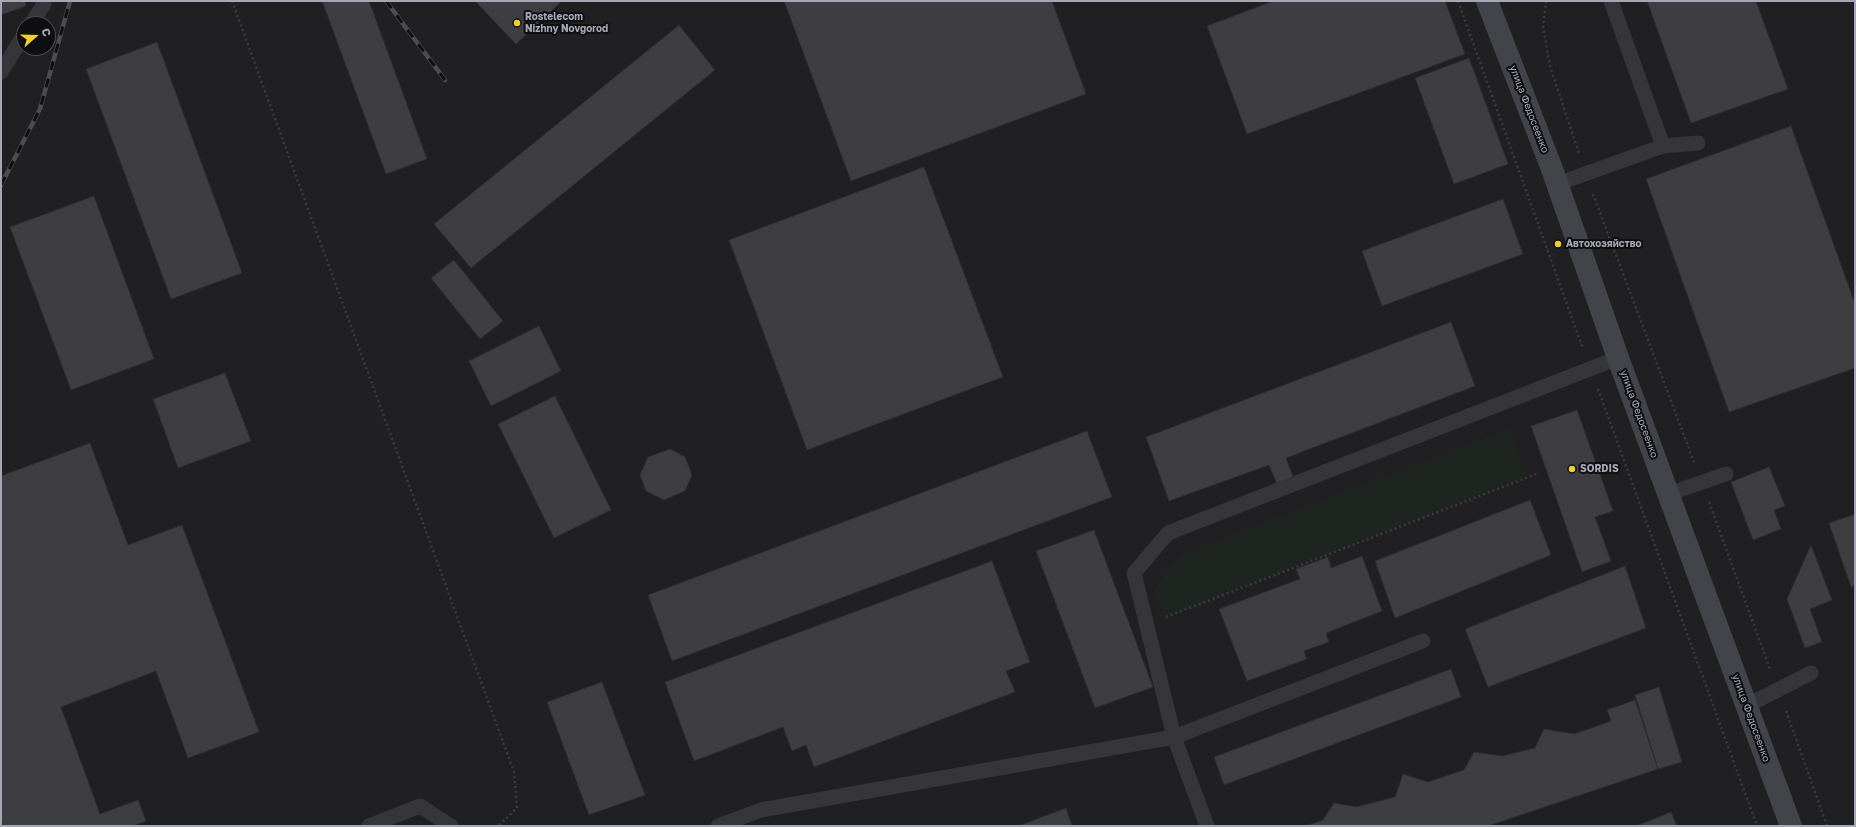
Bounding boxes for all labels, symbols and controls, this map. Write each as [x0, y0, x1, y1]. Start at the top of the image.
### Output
place label: Rostelecom Nizhny Novgorod [525, 11, 608, 34]
north arrow [16, 16, 56, 56]
marker: Rostelecom Nizhny Novgorod [512, 18, 522, 28]
text: С [39, 26, 54, 38]
street label: улица Федосеенко [1507, 64, 1551, 154]
place label: Автохозяйство [1566, 238, 1642, 250]
marker: Автохозяйство [1553, 239, 1563, 249]
street label: улица Федосеенко [1617, 368, 1661, 460]
place label: SORDIS [1580, 463, 1619, 475]
marker: SORDIS [1567, 464, 1577, 474]
street label: улица Федосеенко [1729, 672, 1773, 764]

